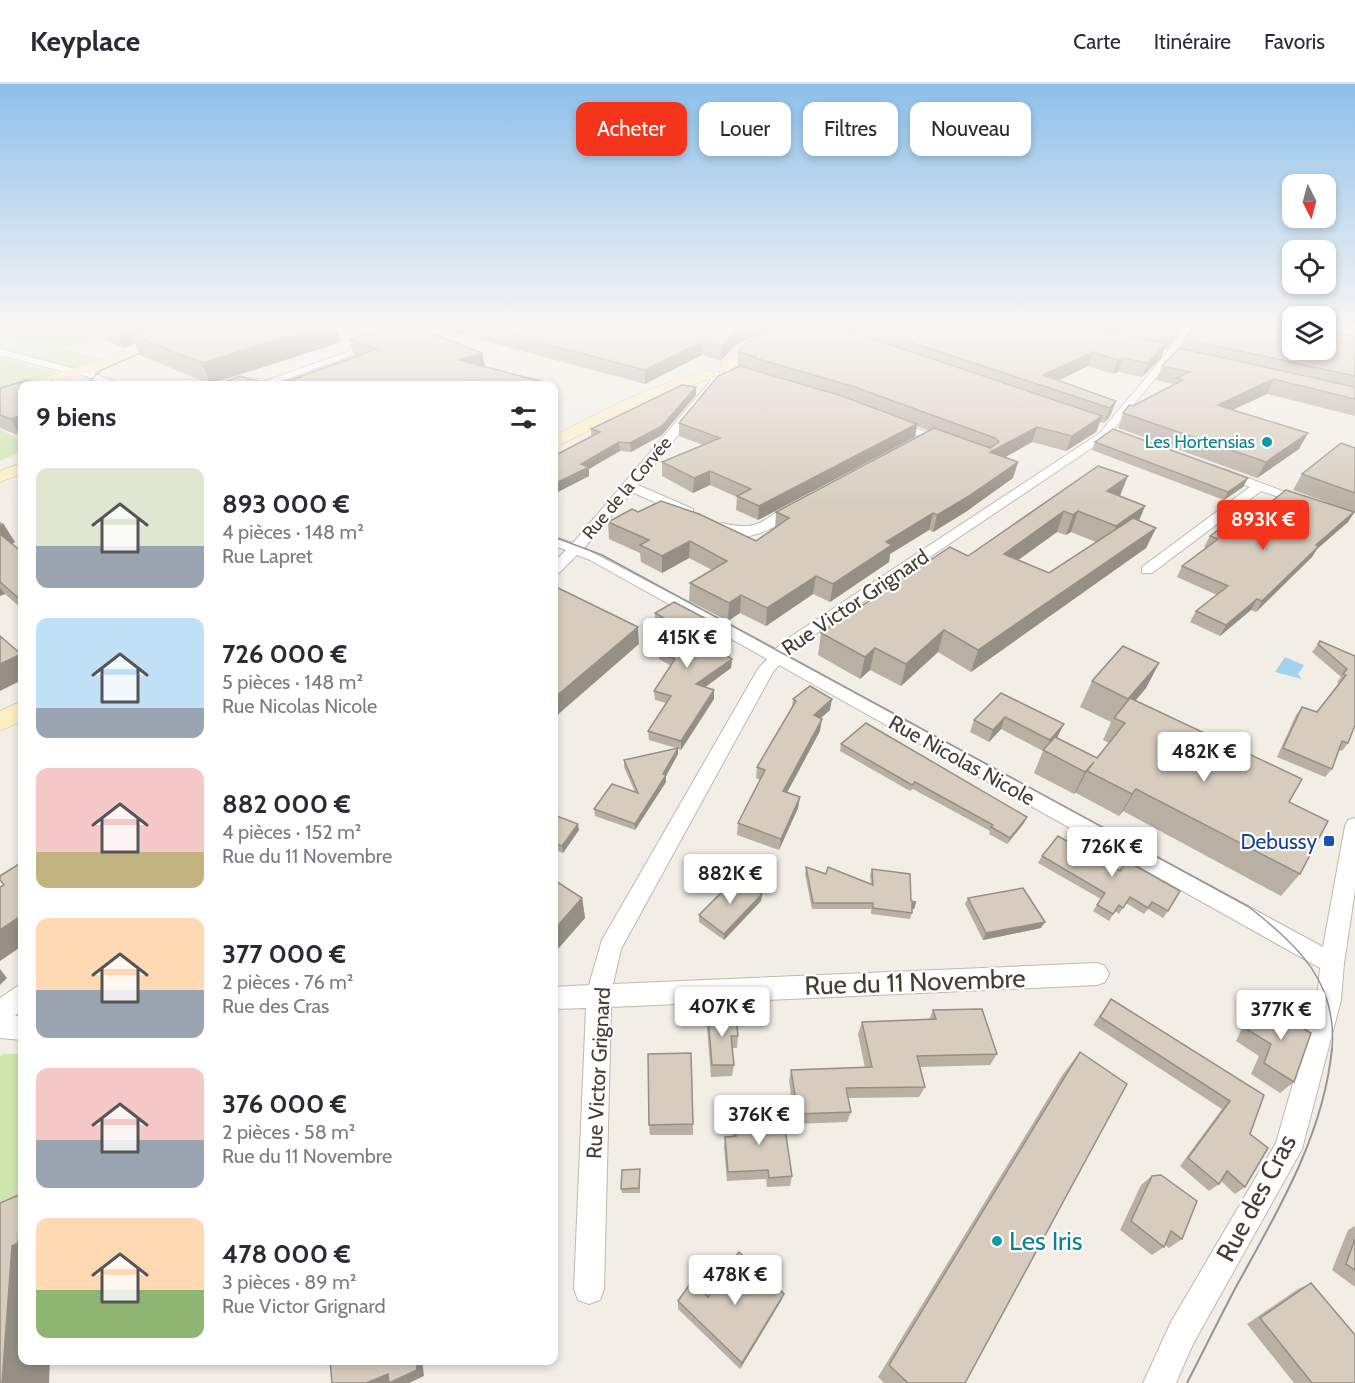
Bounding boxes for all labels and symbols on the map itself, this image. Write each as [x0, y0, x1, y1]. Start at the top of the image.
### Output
north arrow [1282, 174, 1336, 228]
place label: Les Hortensias [1145, 431, 1255, 453]
street label: Rue de la Corvée [578, 432, 676, 544]
marker: Les Hortensias [1260, 435, 1274, 449]
pin: 893K € [1214, 500, 1312, 551]
street label: Rue Victor Grignard [777, 544, 933, 660]
pin: 415K € [638, 618, 736, 669]
street label: Rue Nicolas Nicole [885, 710, 1040, 811]
pin: 482K € [1155, 732, 1253, 783]
pin: 726K € [1063, 827, 1161, 878]
place label: Debussy [1240, 829, 1317, 854]
marker: Debussy [1322, 834, 1336, 848]
pin: 882K € [681, 854, 779, 905]
street label: Rue du 11 Novembre [804, 962, 1026, 1002]
street label: Rue Victor Grignard [581, 987, 615, 1159]
pin: 407K € [673, 987, 771, 1038]
pin: 377K € [1232, 990, 1330, 1041]
pin: 376K € [710, 1095, 808, 1146]
street label: Rue des Cras [1209, 1129, 1303, 1267]
place label: Les Iris [1009, 1225, 1083, 1257]
marker: Les Iris [990, 1234, 1004, 1248]
pin: 478K € [686, 1255, 784, 1306]

